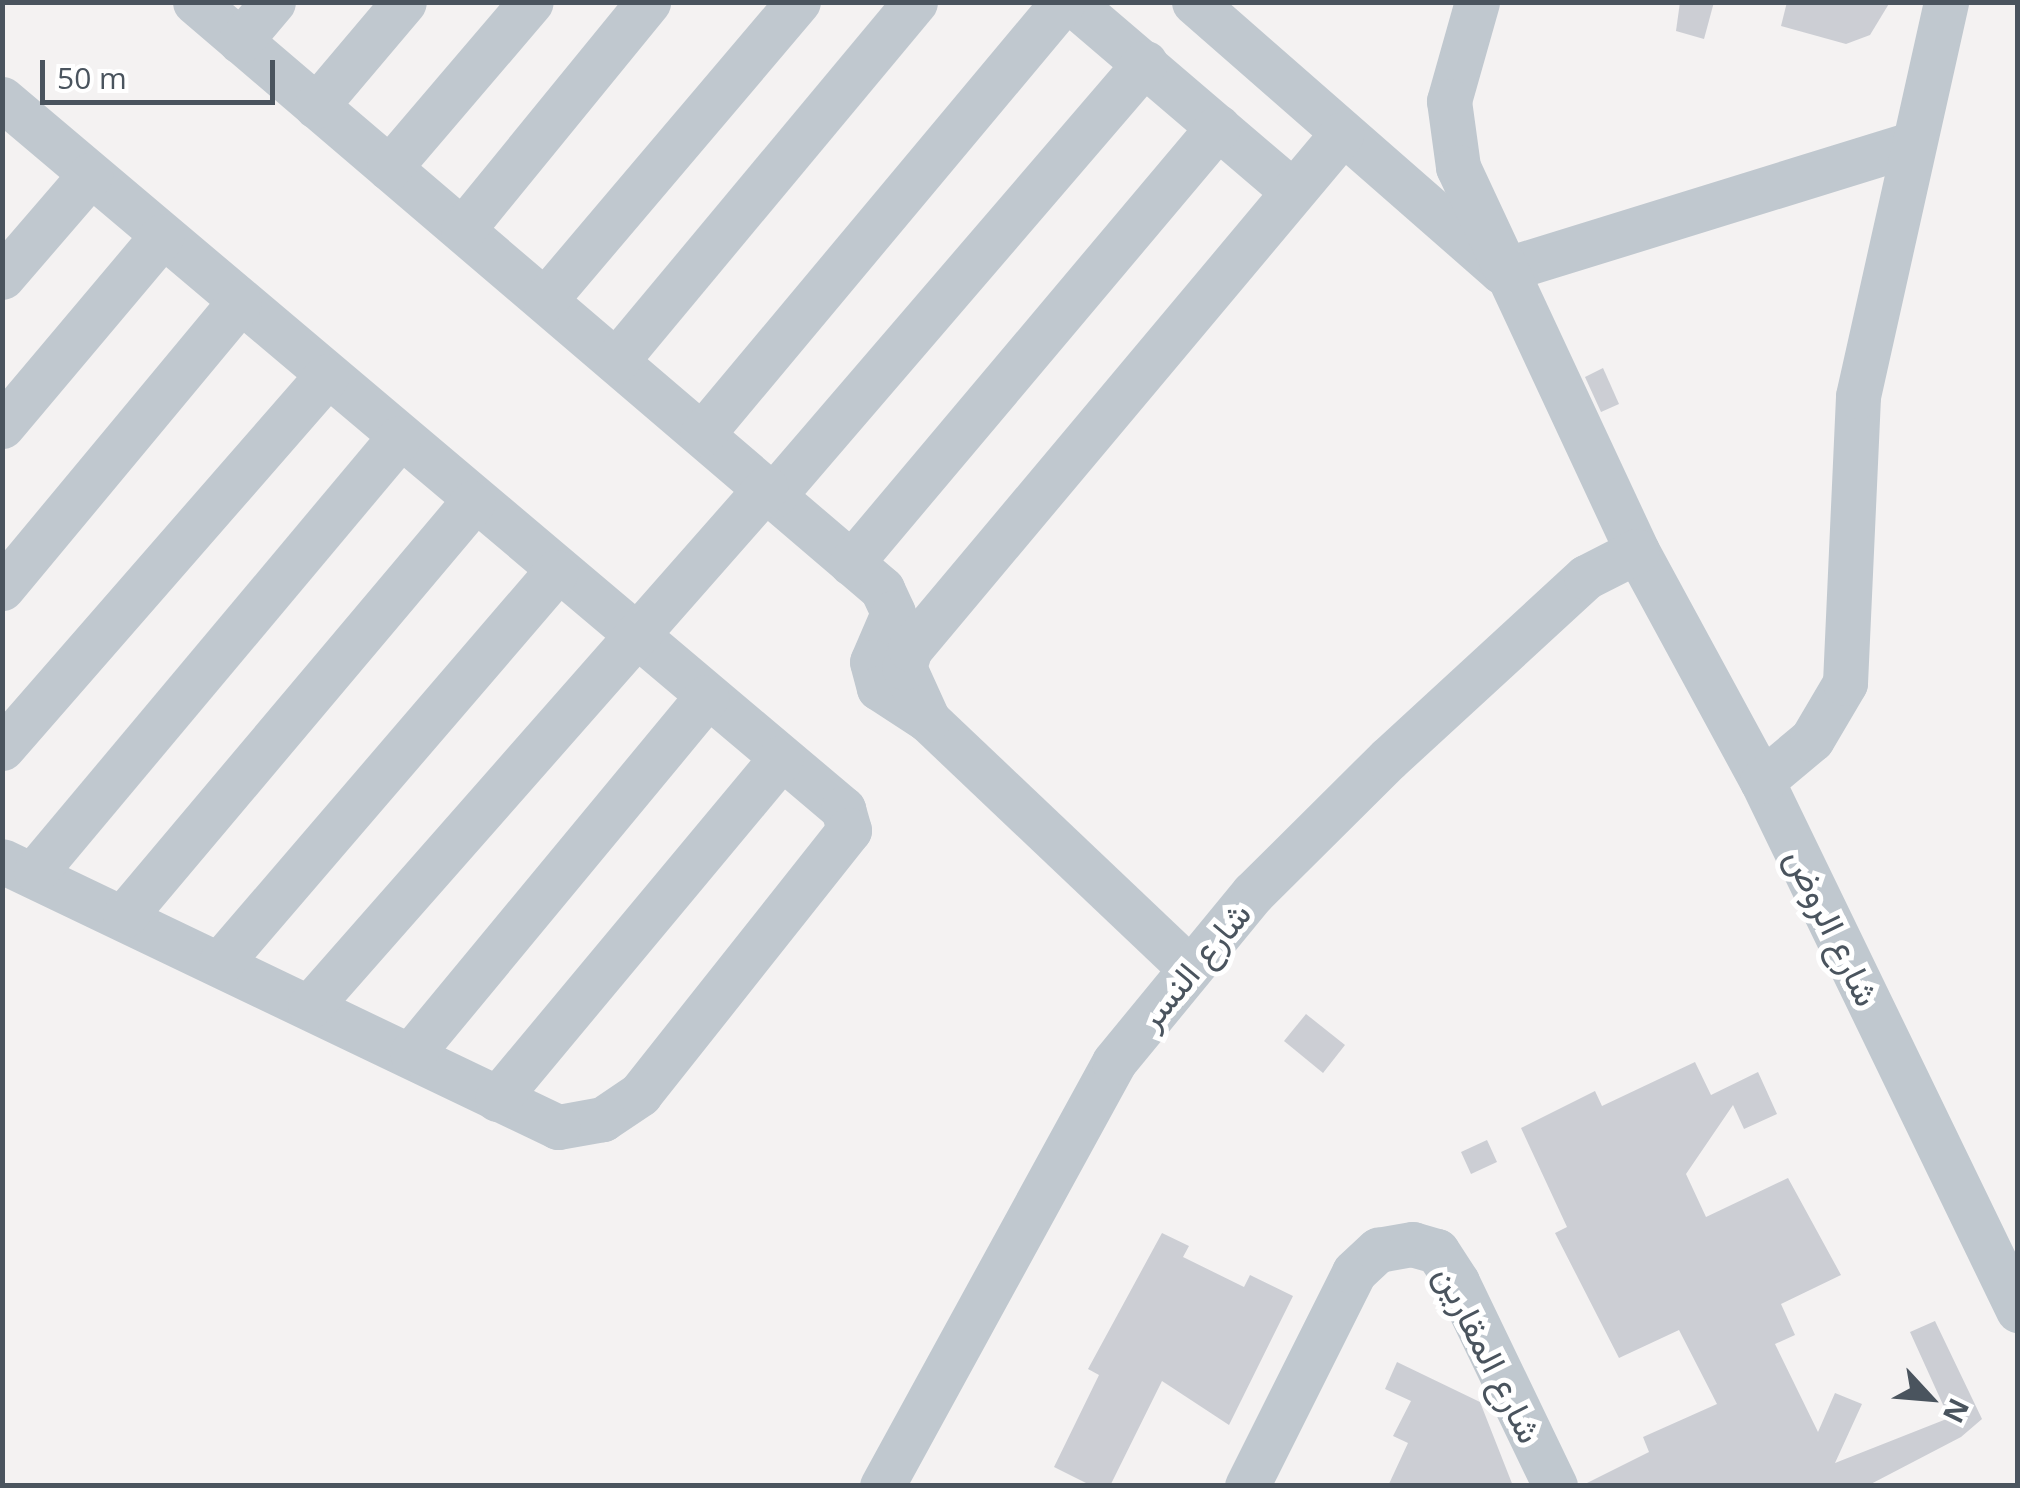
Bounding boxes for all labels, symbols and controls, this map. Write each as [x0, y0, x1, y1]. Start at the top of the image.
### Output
scale bar [45, 40, 280, 102]
text: 50 m [57, 57, 127, 98]
street label: شارع الروض [1777, 841, 1889, 1013]
street label: شارع النسر [1129, 893, 1259, 1037]
street label: شارع المقارين [1426, 1258, 1552, 1450]
north arrow [1880, 1348, 1980, 1448]
text: N [1935, 1393, 1979, 1430]

